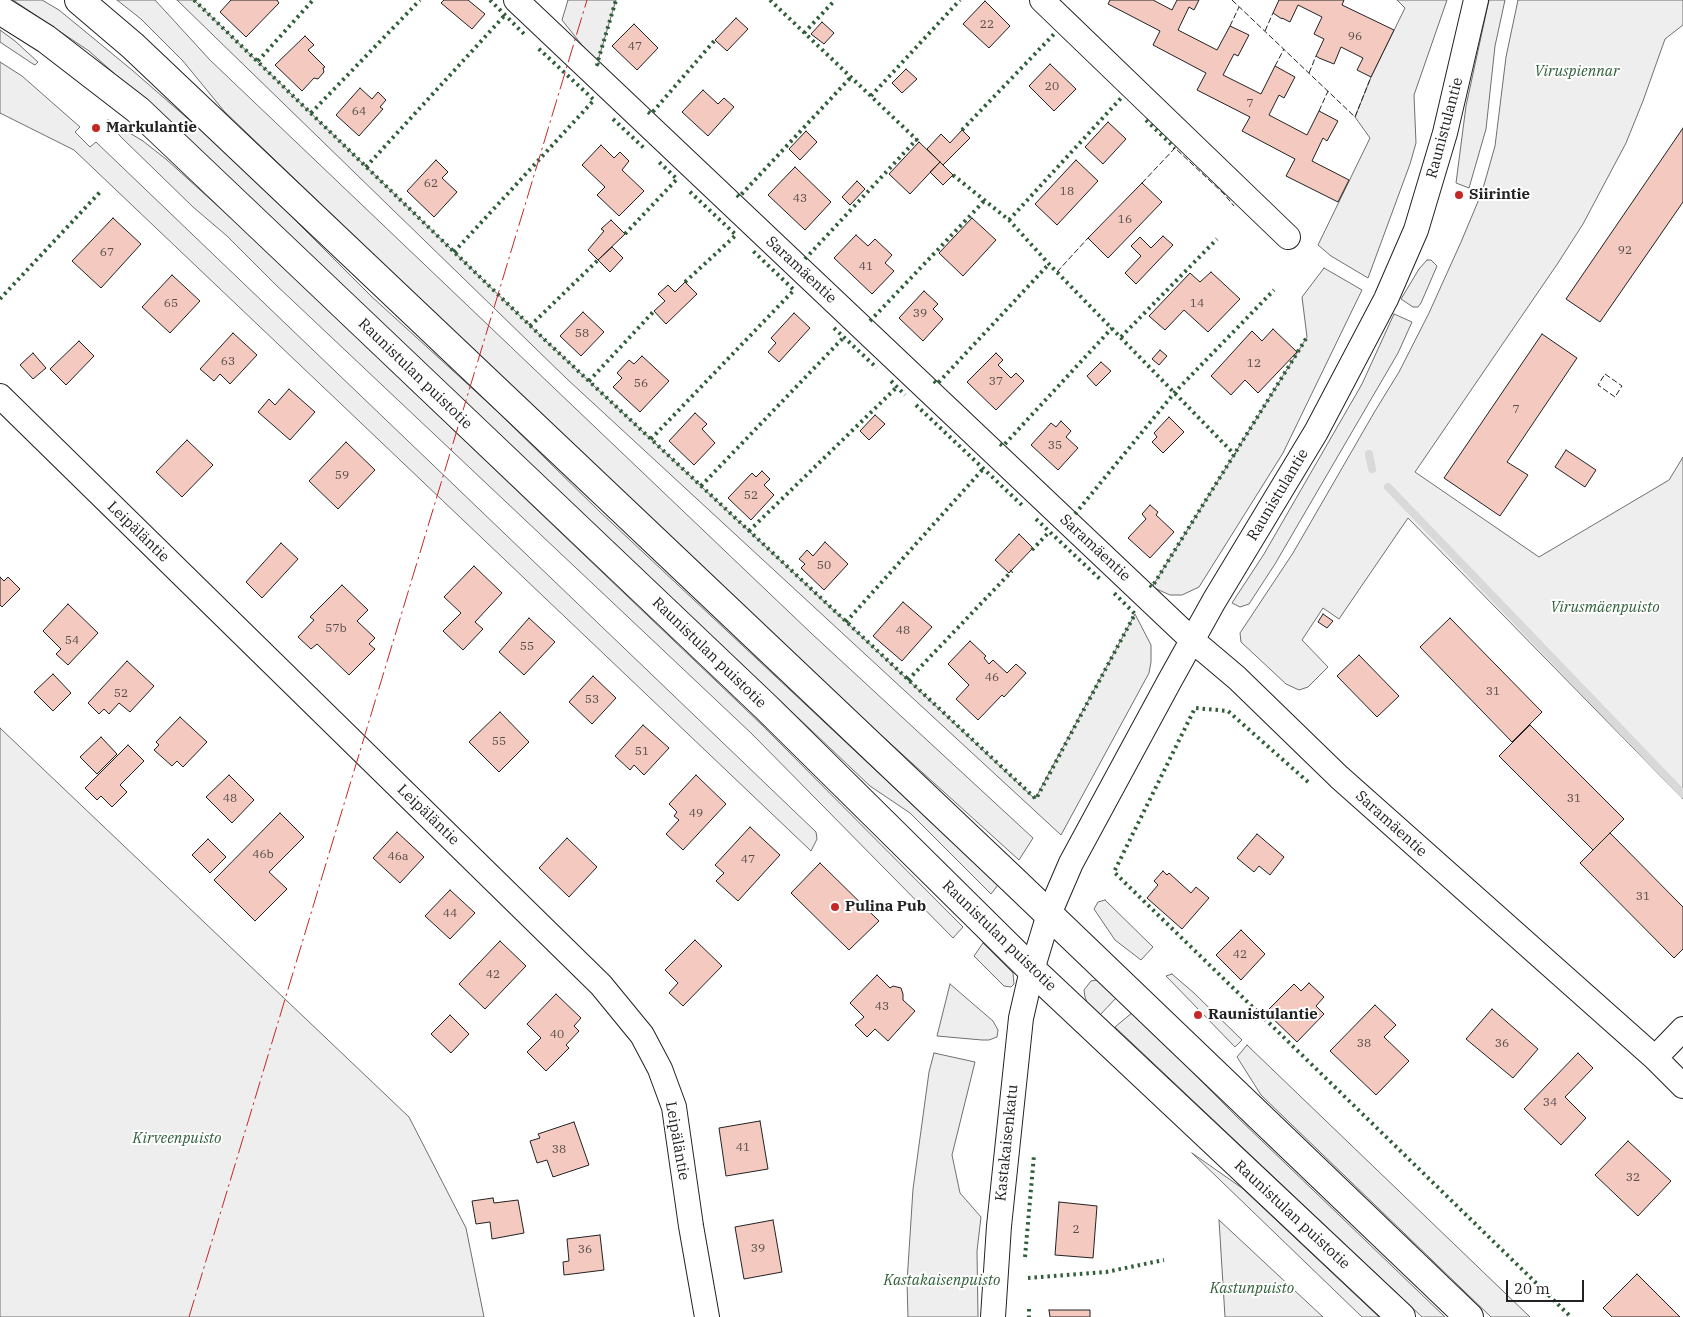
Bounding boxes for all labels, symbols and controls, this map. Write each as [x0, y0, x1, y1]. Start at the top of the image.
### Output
house number: 22 [980, 18, 994, 32]
house number: 96 [1348, 30, 1362, 44]
house number: 47 [628, 40, 642, 54]
park label: Viruspiennar [1535, 63, 1619, 81]
street label: Raunistulantie [1423, 75, 1467, 181]
house number: 20 [1045, 80, 1059, 94]
house number: 7 [1246, 97, 1254, 111]
house number: 64 [352, 105, 366, 119]
place label: Markulantie [106, 119, 197, 137]
marker: Markulantie [90, 122, 102, 134]
house number: 62 [424, 177, 438, 191]
house number: 18 [1060, 185, 1074, 199]
place label: Siirintie [1469, 186, 1530, 204]
marker: Siirintie [1453, 189, 1465, 201]
house number: 43 [793, 192, 807, 206]
house number: 16 [1118, 213, 1132, 227]
street label: Saramäentie [762, 233, 840, 307]
house number: 92 [1618, 244, 1632, 258]
house number: 67 [100, 246, 114, 260]
house number: 41 [859, 260, 873, 274]
house number: 65 [164, 297, 178, 311]
house number: 14 [1190, 297, 1204, 311]
house number: 39 [913, 307, 927, 321]
street label: Raunistulan puistotie [354, 315, 476, 433]
house number: 58 [575, 327, 589, 341]
house number: 63 [221, 355, 235, 369]
house number: 12 [1247, 357, 1261, 371]
house number: 37 [989, 375, 1003, 389]
house number: 56 [634, 377, 648, 391]
house number: 7 [1512, 403, 1520, 417]
house number: 35 [1048, 439, 1062, 453]
street label: Raunistulantie [1244, 446, 1312, 544]
house number: 59 [335, 469, 349, 483]
house number: 52 [744, 489, 758, 503]
street label: Leipäläntie [103, 498, 173, 566]
street label: Saramäentie [1056, 511, 1134, 585]
house number: 50 [817, 559, 831, 573]
street label: Raunistulan puistotie [648, 594, 770, 712]
park label: Virusmäenpuisto [1550, 599, 1660, 617]
house number: 57b [325, 622, 347, 636]
house number: 48 [896, 624, 910, 638]
house number: 54 [65, 634, 79, 648]
house number: 55 [520, 640, 534, 654]
house number: 46 [985, 671, 999, 685]
house number: 31 [1486, 685, 1500, 699]
house number: 52 [114, 687, 128, 701]
house number: 53 [585, 693, 599, 707]
house number: 55 [492, 735, 506, 749]
house number: 51 [635, 745, 649, 759]
street label: Leipäläntie [393, 781, 463, 849]
street label: Saramäentie [1352, 787, 1430, 861]
house number: 48 [223, 792, 237, 806]
house number: 31 [1567, 792, 1581, 806]
house number: 49 [689, 807, 703, 821]
house number: 46b [252, 848, 274, 862]
house number: 46a [388, 850, 408, 864]
house number: 47 [741, 853, 755, 867]
street label: Raunistulan puistotie [938, 877, 1060, 995]
house number: 31 [1636, 890, 1650, 904]
place label: Pulina Pub [845, 898, 926, 916]
marker: Pulina Pub [829, 901, 841, 913]
house number: 44 [443, 907, 457, 921]
house number: 42 [1233, 948, 1247, 962]
house number: 42 [486, 968, 500, 982]
house number: 43 [875, 1000, 889, 1014]
place label: Raunistulantie [1208, 1006, 1318, 1024]
marker: Raunistulantie [1192, 1009, 1204, 1021]
house number: 40 [550, 1028, 564, 1042]
house number: 38 [1357, 1037, 1371, 1051]
house number: 36 [1495, 1037, 1509, 1051]
street label: Kastakaisenkatu [992, 1084, 1022, 1202]
house number: 34 [1543, 1096, 1557, 1110]
street label: Leipäläntie [661, 1100, 693, 1182]
park label: Kirveenpuisto [132, 1130, 222, 1148]
house number: 41 [736, 1141, 750, 1155]
house number: 38 [552, 1143, 566, 1157]
street label: Raunistulan puistotie [1230, 1157, 1354, 1273]
house number: 32 [1626, 1171, 1640, 1185]
house number: 2 [1072, 1223, 1080, 1237]
house number: 39 [751, 1242, 765, 1256]
house number: 36 [578, 1243, 592, 1257]
scale bar [1508, 1270, 1586, 1302]
park label: Kastakaisenpuisto [884, 1272, 1000, 1290]
text: 20 m [1514, 1279, 1550, 1298]
park label: Kastunpuisto [1210, 1280, 1294, 1298]

